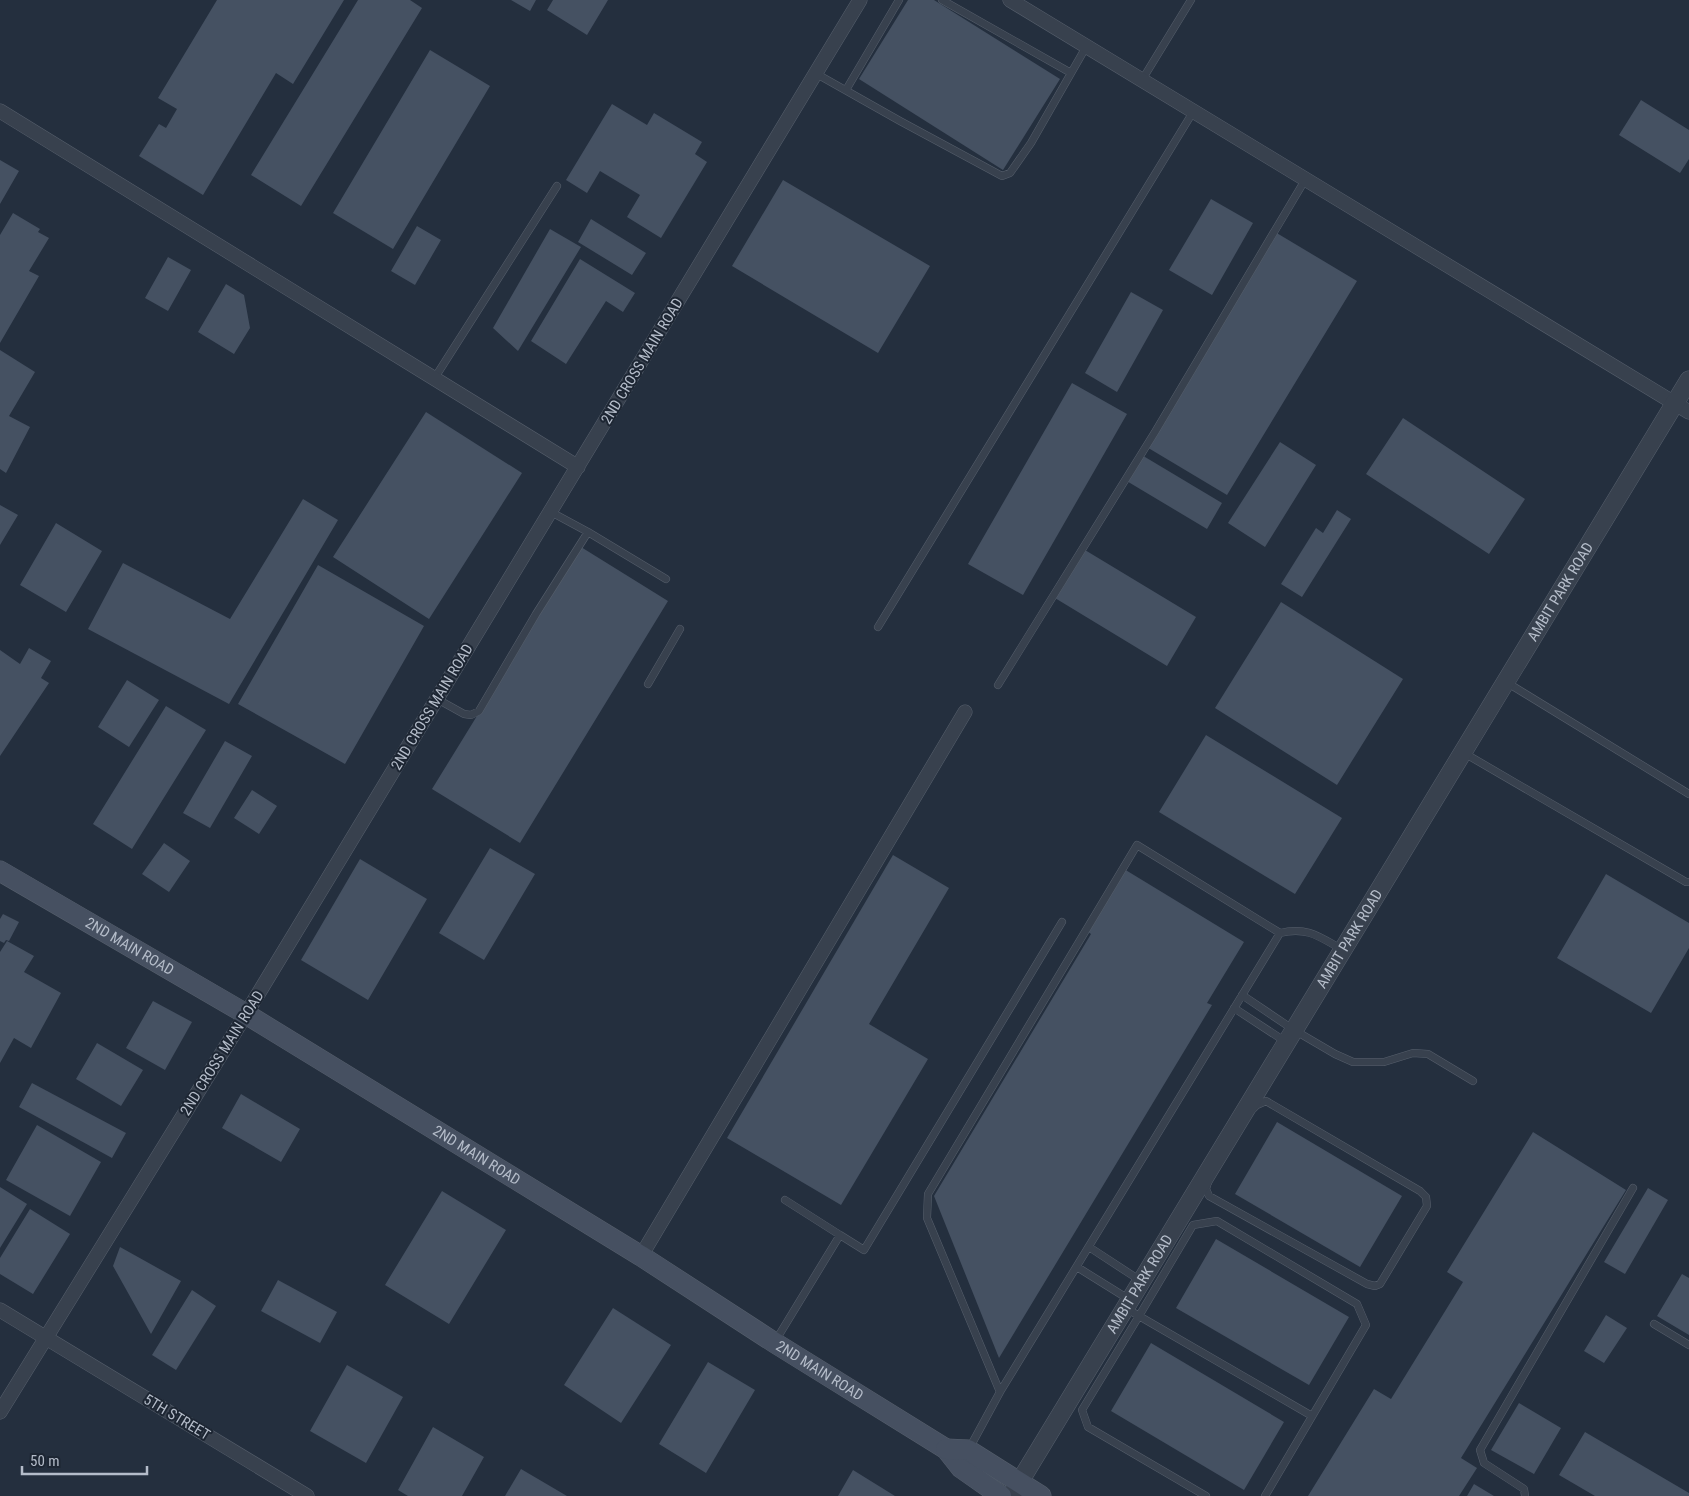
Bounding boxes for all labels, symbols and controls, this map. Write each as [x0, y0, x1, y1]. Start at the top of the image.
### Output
street label: 2ND CROSS MAIN ROAD [597, 295, 687, 427]
street label: AMBIT PARK ROAD [1523, 539, 1597, 644]
street label: 2ND CROSS MAIN ROAD [387, 641, 477, 773]
street label: AMBIT PARK ROAD [1313, 886, 1386, 991]
street label: 2ND MAIN ROAD [82, 914, 177, 979]
street label: 2ND CROSS MAIN ROAD [176, 987, 268, 1119]
street label: 2ND MAIN ROAD [430, 1122, 524, 1189]
street label: AMBIT PARK ROAD [1103, 1231, 1177, 1337]
street label: 2ND MAIN ROAD [773, 1337, 867, 1404]
street label: 5TH STREET [140, 1390, 214, 1444]
scale bar [22, 1444, 148, 1476]
text: 50 m [30, 1452, 60, 1470]

